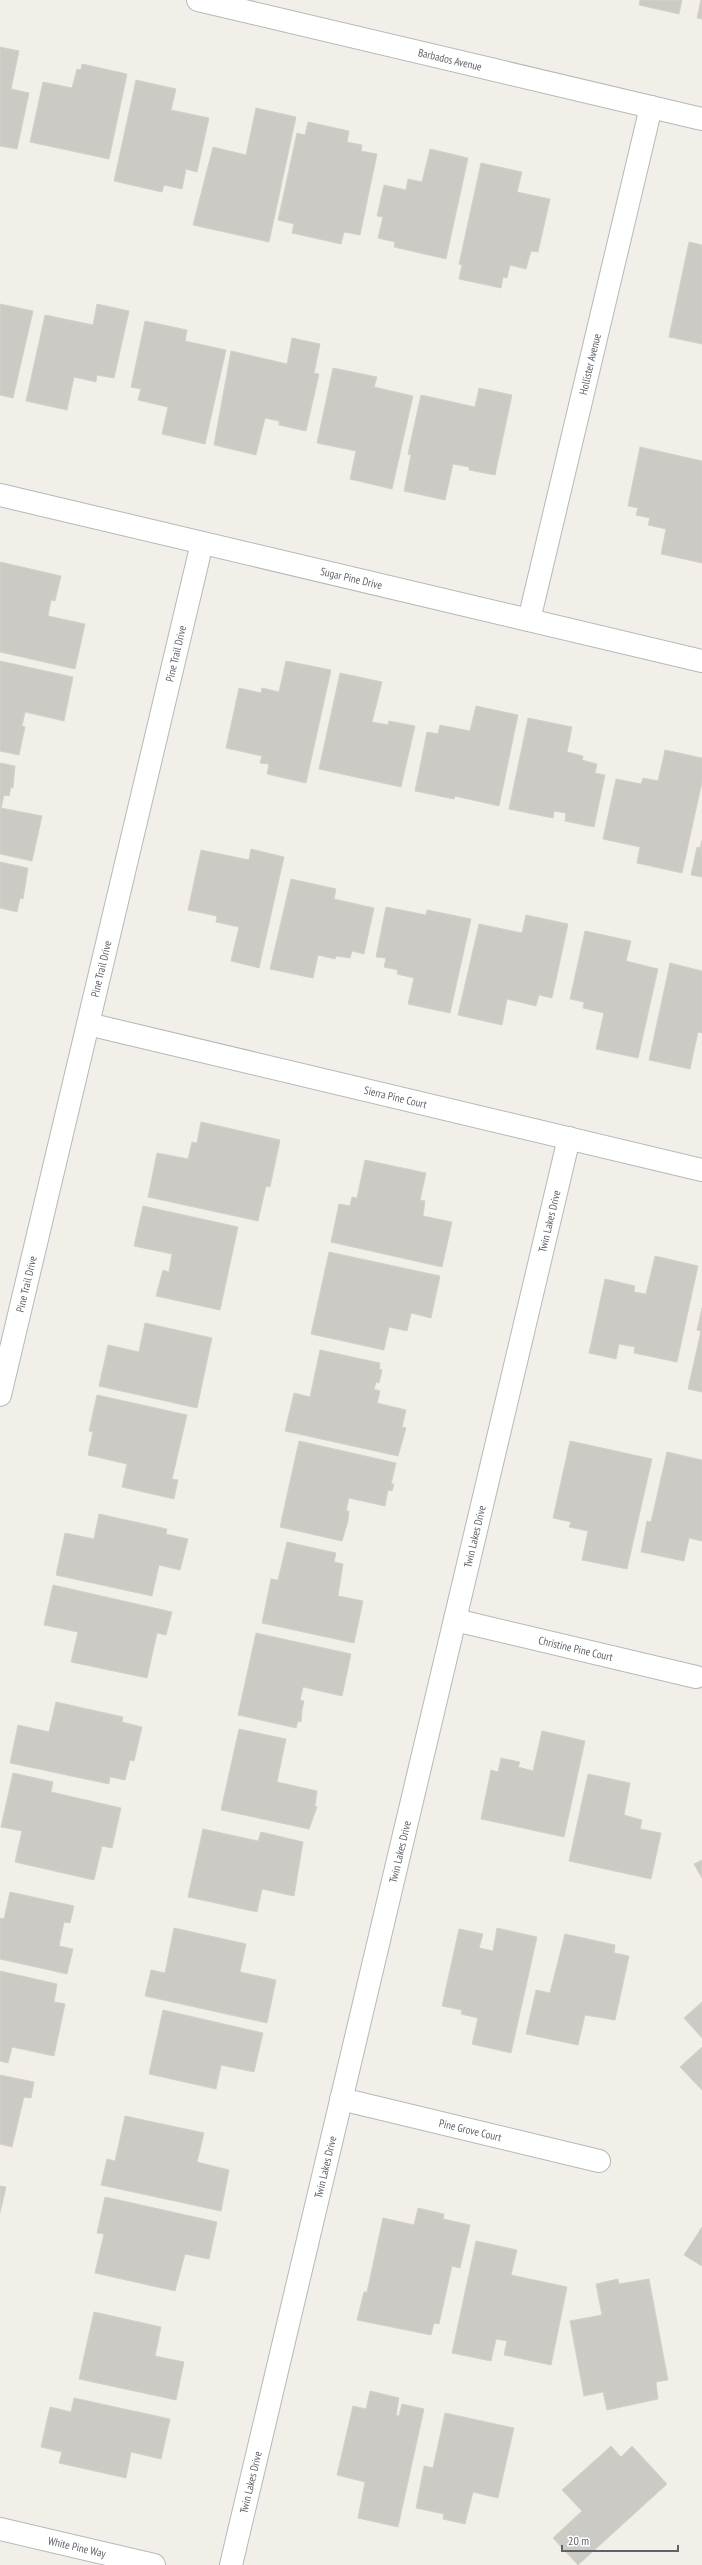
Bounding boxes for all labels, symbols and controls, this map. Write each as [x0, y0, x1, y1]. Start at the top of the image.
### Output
street label: Barbados Avenue [417, 45, 484, 74]
street label: Hollister Avenue [576, 332, 604, 396]
street label: Sugar Pine Drive [319, 564, 384, 592]
street label: Pine Trail Drive [162, 624, 189, 683]
street label: Pine Trail Drive [88, 939, 115, 998]
street label: Sierra Pine Court [363, 1083, 428, 1111]
street label: Twin Lakes Drive [535, 1188, 564, 1254]
street label: Pine Trail Drive [13, 1254, 40, 1314]
street label: Twin Lakes Drive [460, 1504, 489, 1569]
street label: Christine Pine Court [537, 1633, 614, 1664]
street label: Twin Lakes Drive [386, 1819, 414, 1884]
street label: Pine Grove Court [438, 2116, 503, 2144]
street label: Twin Lakes Drive [311, 2134, 340, 2200]
street label: Twin Lakes Drive [236, 2449, 265, 2515]
scale bar [562, 2527, 678, 2553]
street label: White Pine Way [47, 2533, 108, 2561]
text: 20 m [568, 2533, 589, 2548]

